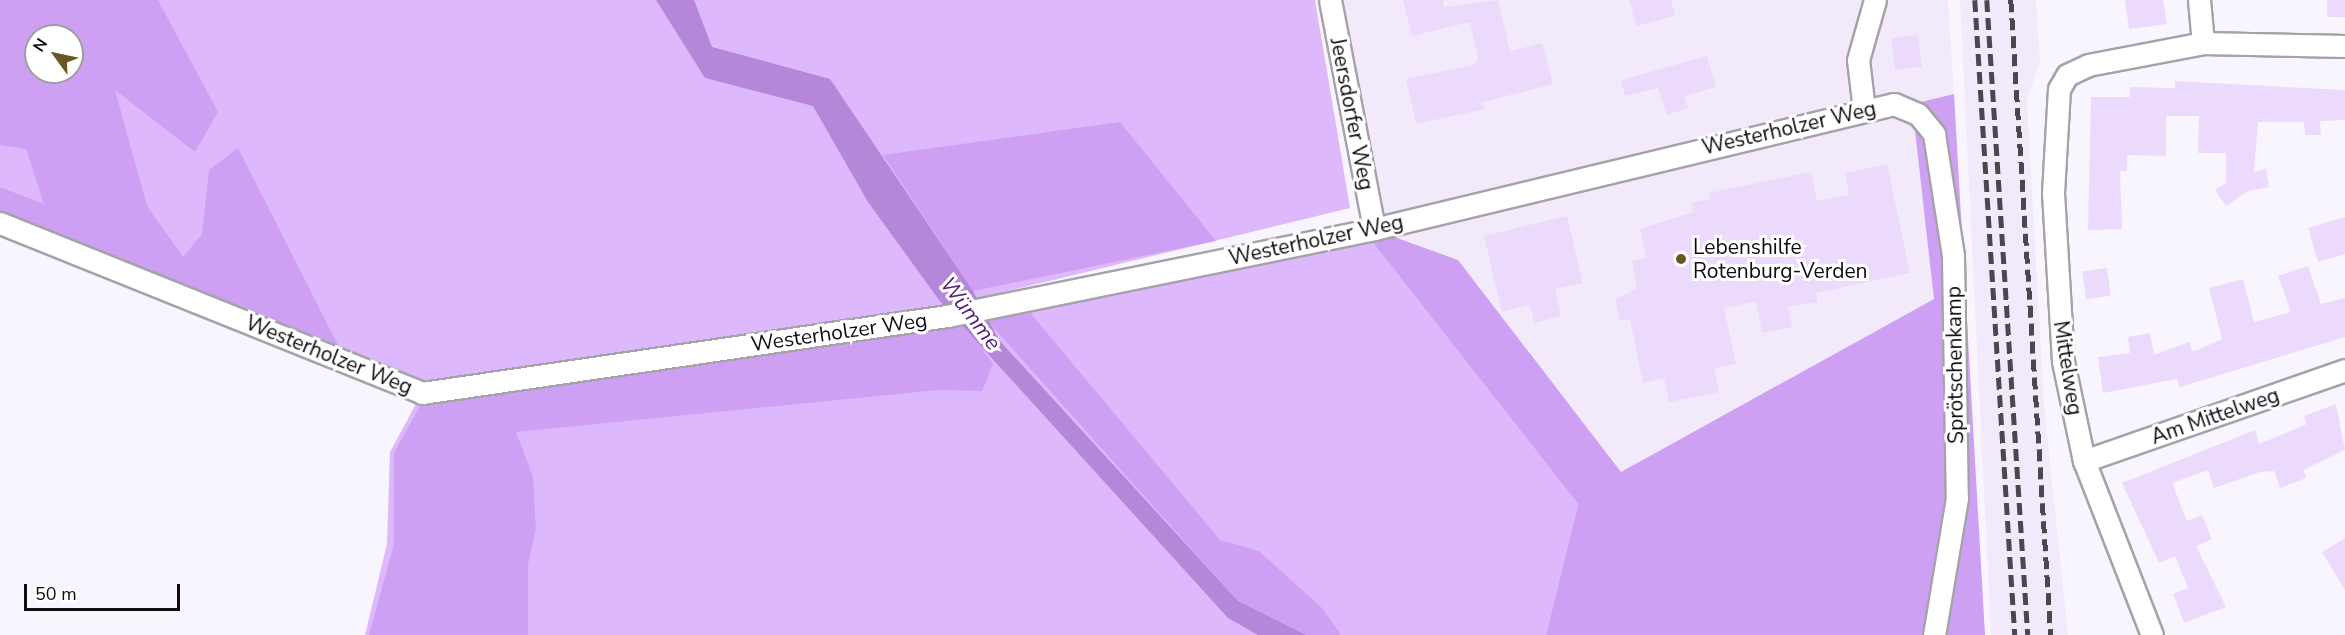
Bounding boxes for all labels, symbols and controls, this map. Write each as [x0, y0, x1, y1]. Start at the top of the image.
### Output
north arrow [24, 24, 84, 84]
text: N [28, 34, 53, 56]
street label: Jeersdorfer Weg [1325, 36, 1379, 192]
street label: Westerholzer Weg [1700, 96, 1878, 160]
street label: Westerholzer Weg [1226, 209, 1406, 271]
place label: Lebenshilfe Rotenburg-Verden [1693, 234, 1867, 284]
marker: Lebenshilfe Rotenburg-Verden [1674, 252, 1688, 266]
water label: Wümme [934, 272, 1006, 356]
street label: Sprötschenkamp [1941, 286, 1969, 444]
street label: Westerholzer Weg [749, 307, 929, 357]
street label: Westerholzer Weg [242, 310, 416, 400]
street label: Mittelweg [2048, 319, 2088, 417]
street label: Am Mittelweg [2148, 382, 2282, 450]
scale bar [27, 572, 183, 610]
text: 50 m [35, 582, 77, 606]

